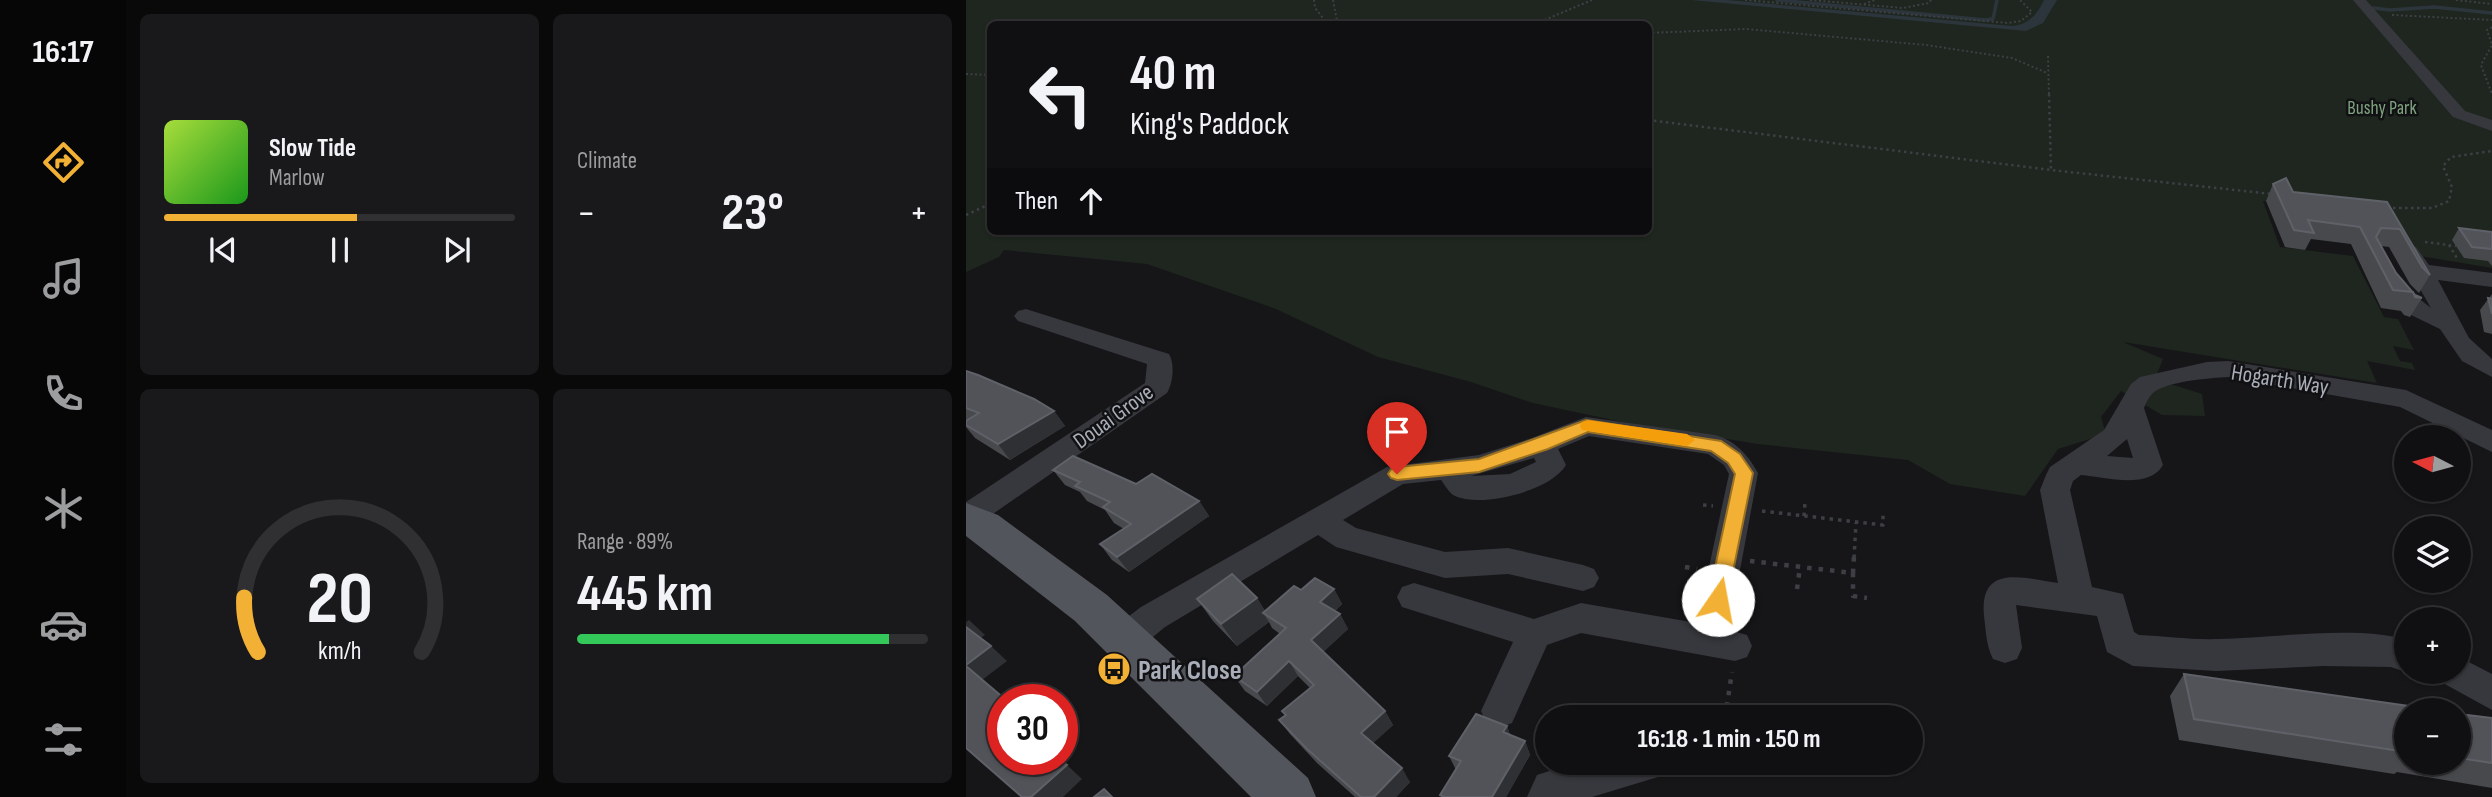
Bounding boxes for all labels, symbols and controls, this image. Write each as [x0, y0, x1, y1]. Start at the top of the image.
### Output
text: 16:17 [32, 33, 94, 72]
text: 40 m [1130, 45, 1216, 104]
icon: left [1015, 49, 1106, 140]
park label: Bushy Park [2347, 97, 2417, 120]
text: King's Paddock [1130, 105, 1289, 144]
text: Slow Tide [269, 133, 356, 164]
icon: directions [39, 138, 88, 187]
text: Climate [577, 147, 637, 175]
text: Marlow [269, 164, 325, 192]
text: 23° [721, 182, 784, 245]
icon: ahead [1072, 182, 1110, 220]
text: Then [1015, 186, 1058, 217]
text: − [577, 191, 596, 236]
text: + [909, 191, 928, 236]
icon: previous [204, 231, 242, 269]
icon: pause [321, 231, 359, 269]
icon: next [438, 231, 476, 269]
icon: music [39, 254, 88, 303]
street label: Hogarth Way [2229, 358, 2331, 402]
icon: phone [39, 369, 88, 418]
street label: Douai Grove [1068, 378, 1159, 455]
pin [1367, 402, 1427, 474]
icon: arrive [1378, 413, 1416, 451]
north arrow [2394, 425, 2471, 502]
map controls [2394, 425, 2471, 775]
icon: climate [39, 484, 88, 533]
button: layers [2394, 516, 2471, 593]
text: Range · 89% [577, 528, 673, 556]
text: 20 [306, 556, 373, 644]
text: 445 km [577, 563, 713, 626]
position arrow [1681, 563, 1755, 637]
icon: car [39, 600, 88, 649]
button: + [2394, 607, 2471, 684]
text: km/h [318, 636, 361, 667]
bus stop icon: Park Close [1095, 650, 1133, 688]
place label: Park Close [1138, 654, 1242, 687]
speed limit sign: 30 [987, 684, 1078, 775]
button: − [2394, 698, 2471, 775]
icon: filters [39, 715, 88, 764]
text: 16:18 · 1 min · 150 m [1637, 724, 1821, 755]

